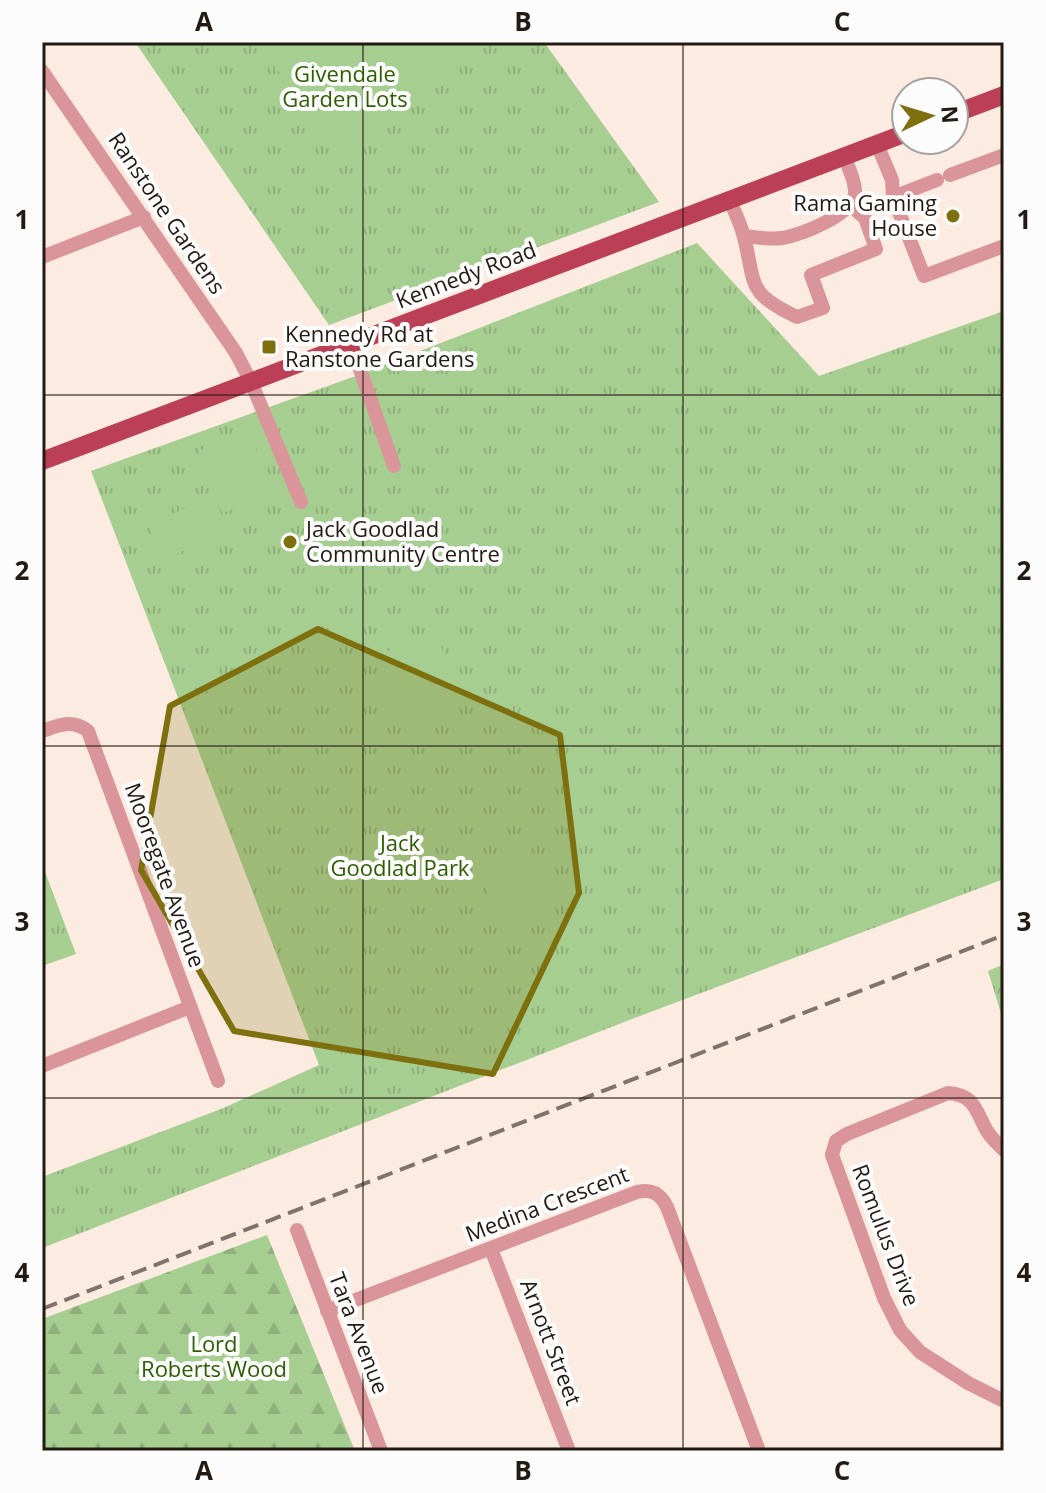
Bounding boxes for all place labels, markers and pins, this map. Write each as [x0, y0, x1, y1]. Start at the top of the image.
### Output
place label: Rama Gaming House [793, 187, 937, 242]
marker: Rama Gaming House [944, 207, 962, 225]
place label: Kennedy Rd at Ranstone Gardens [285, 318, 474, 373]
marker: Kennedy Rd at Ranstone Gardens [260, 338, 278, 356]
place label: Jack Goodlad Community Centre [304, 513, 500, 568]
marker: Jack Goodlad Community Centre [281, 533, 299, 551]

